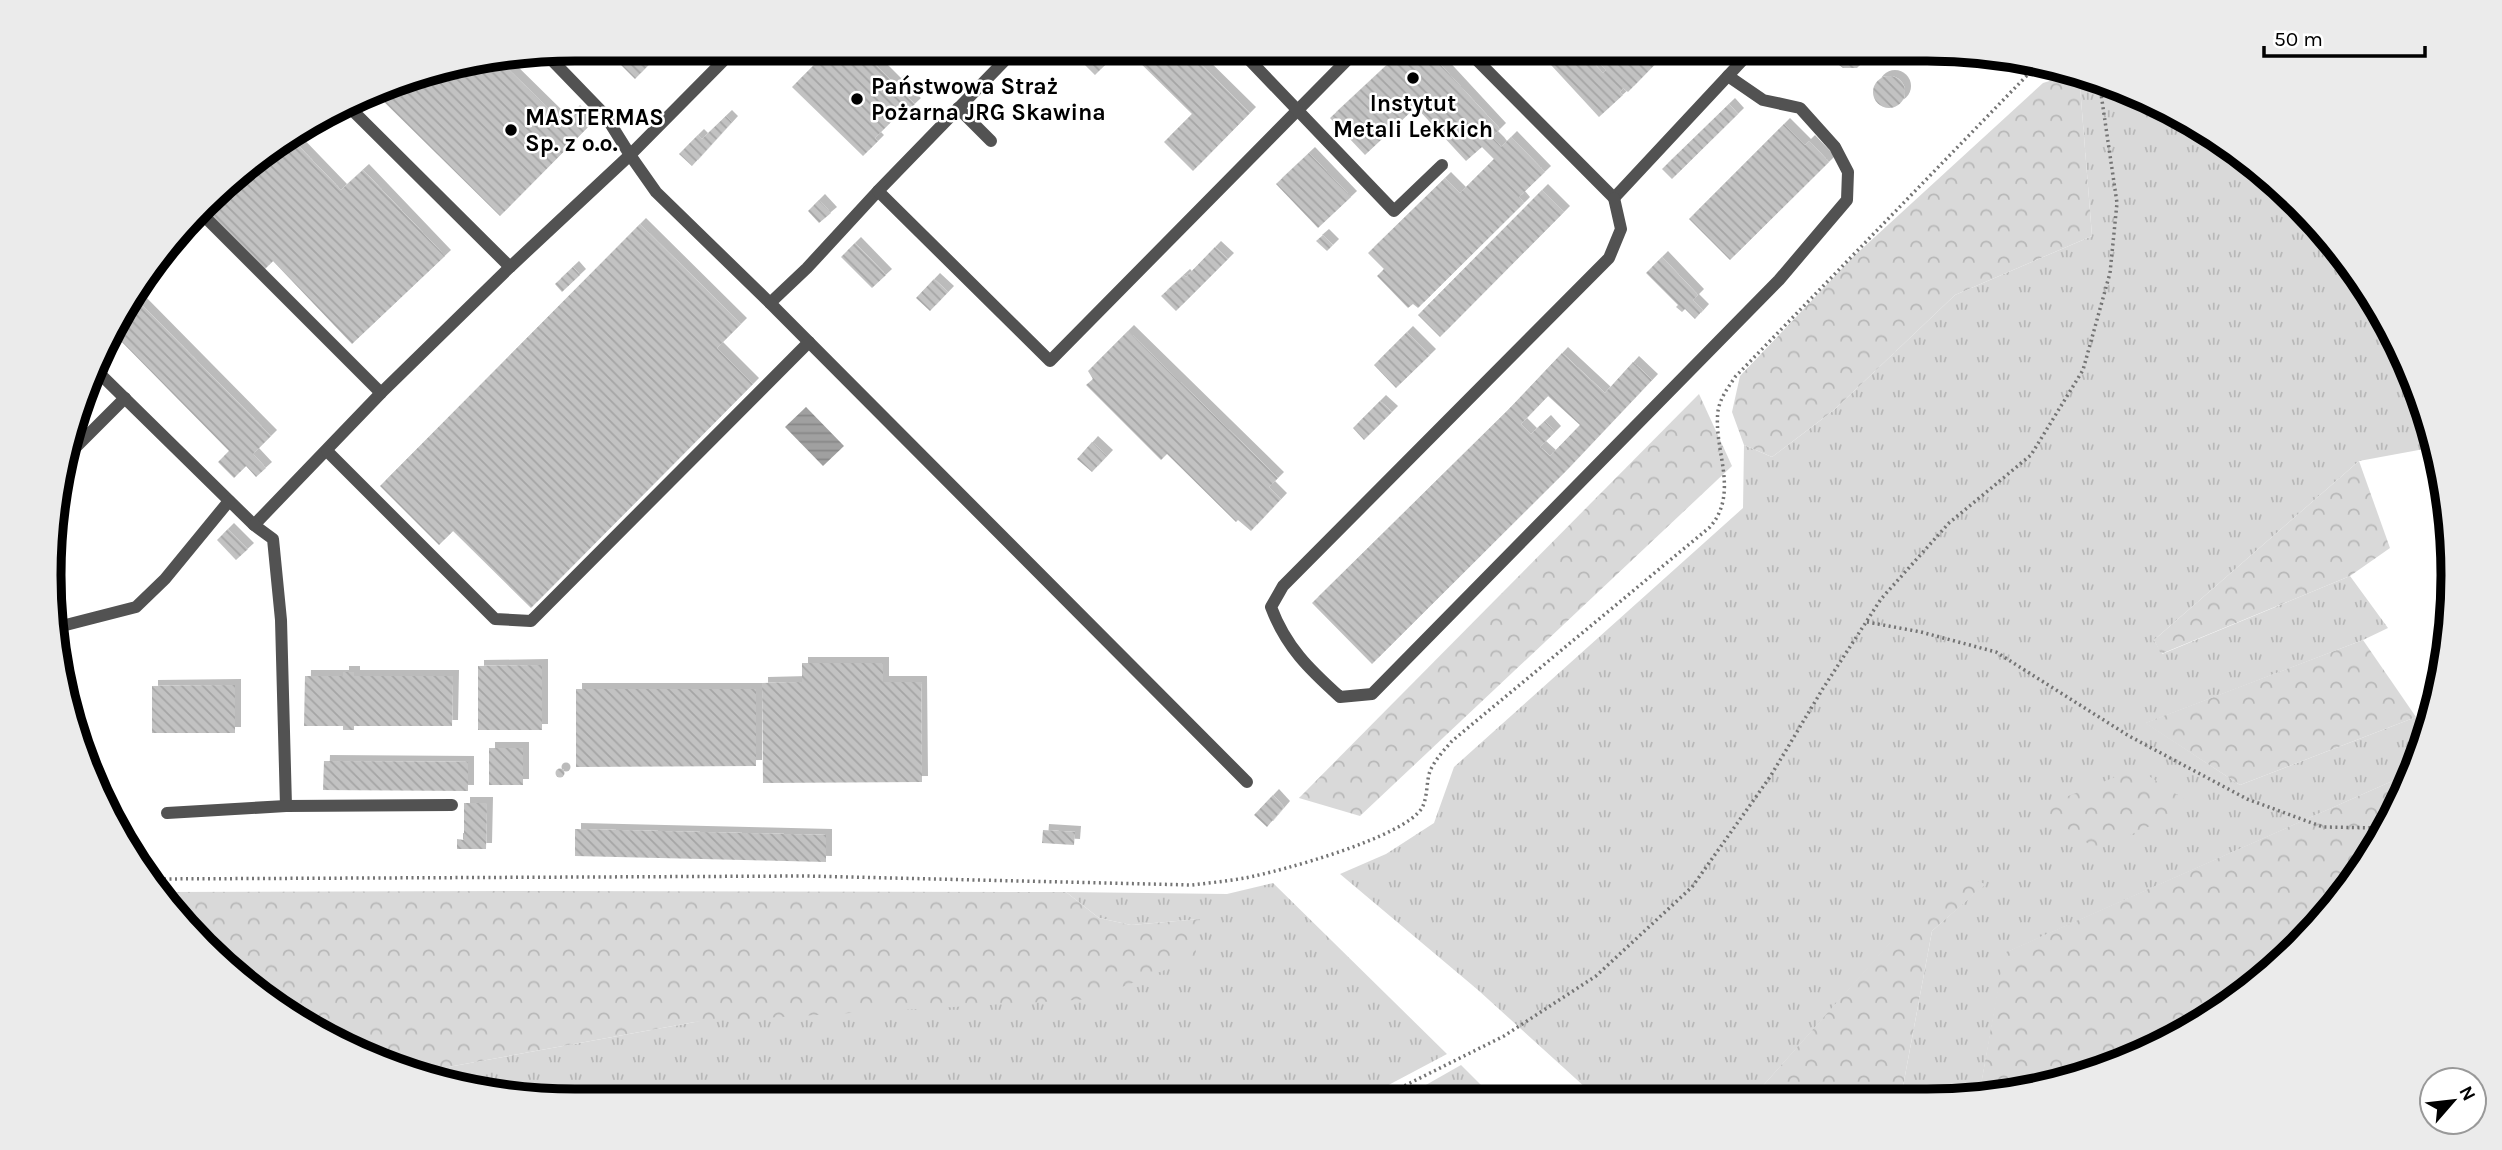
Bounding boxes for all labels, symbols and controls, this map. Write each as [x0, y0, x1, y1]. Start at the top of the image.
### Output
scale bar [2264, 14, 2425, 58]
text: 50 m [2274, 27, 2323, 51]
marker: Instytut Metali Lekkich [1405, 70, 1421, 86]
place label: Państwowa Straż Pożarna JRG Skawina [871, 73, 1106, 126]
place label: Instytut Metali Lekkich [1333, 90, 1493, 143]
marker: Państwowa Straż Pożarna JRG Skawina [849, 91, 865, 107]
place label: MASTERMAS Sp. z o.o. [525, 104, 664, 157]
marker: MASTERMAS Sp. z o.o. [503, 122, 519, 138]
north arrow [2418, 1066, 2488, 1136]
text: N [2454, 1082, 2480, 1105]

